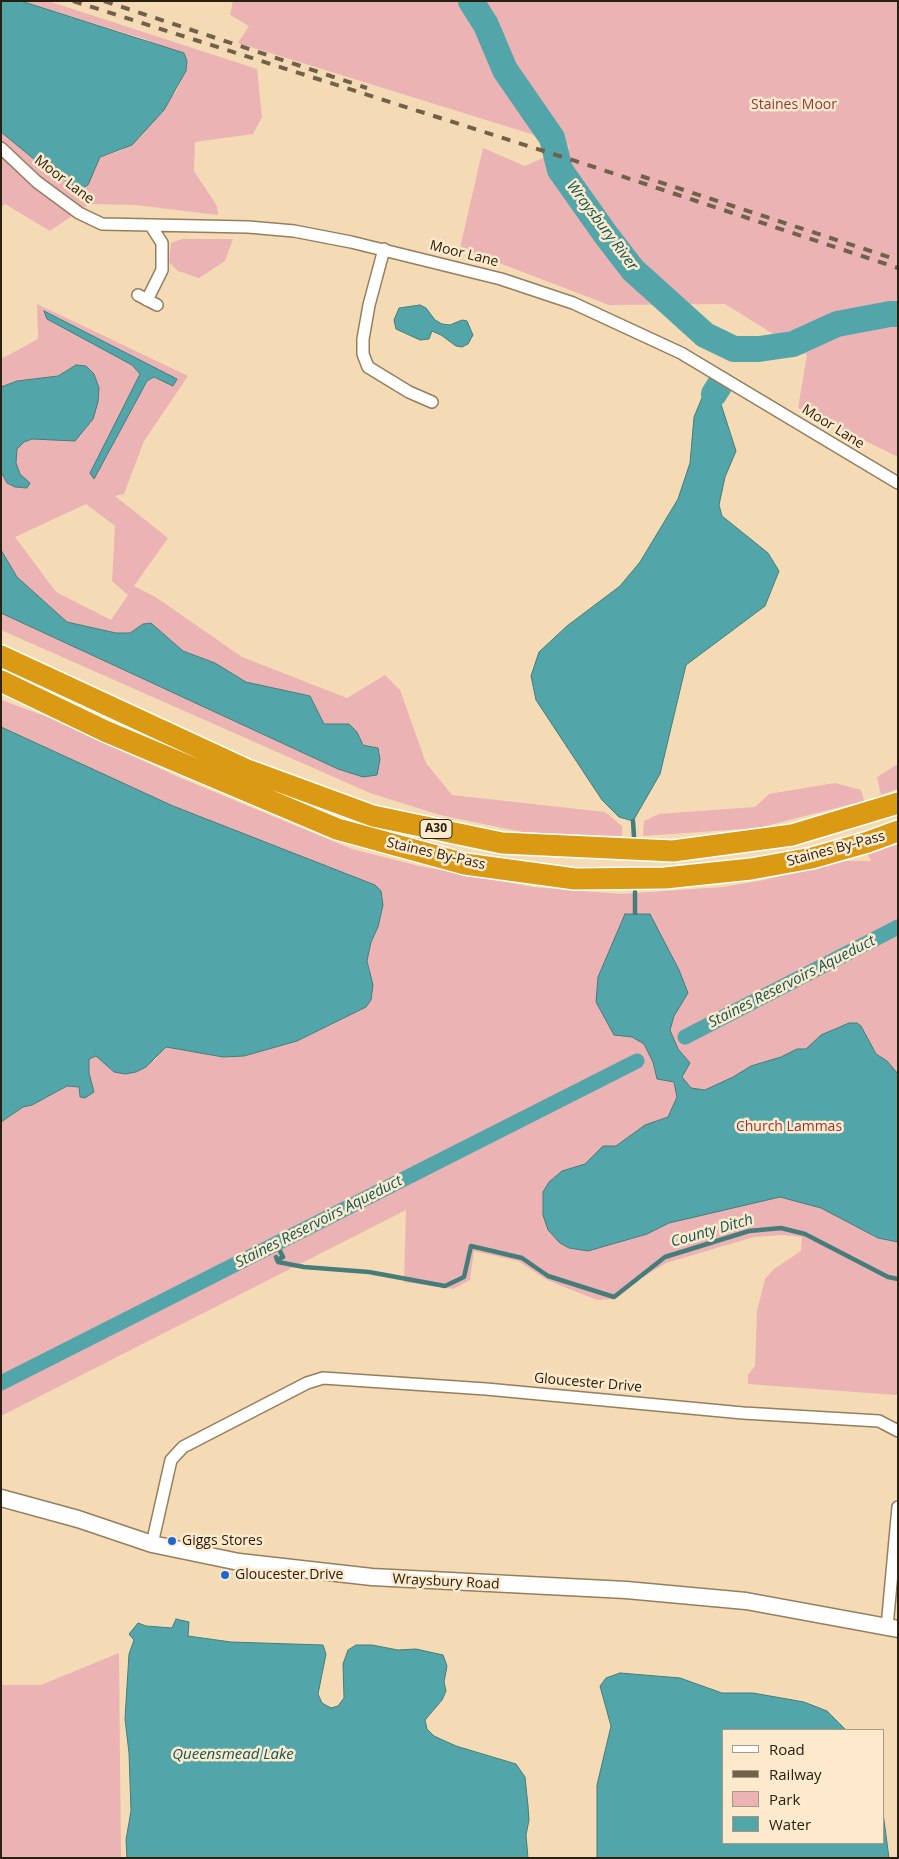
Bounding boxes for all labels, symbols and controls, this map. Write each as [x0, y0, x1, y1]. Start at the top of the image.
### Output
park label: Staines Moor [751, 97, 837, 113]
street label: Moor Lane [31, 152, 97, 208]
water label: Wraysbury River [563, 178, 641, 274]
street label: Moor Lane [428, 237, 500, 271]
street label: Moor Lane [799, 401, 867, 453]
road number: A30 [420, 820, 452, 839]
street label: Staines By-Pass [785, 828, 887, 870]
street label: Staines By-Pass [385, 834, 487, 874]
water label: Staines Reservoirs Aqueduct [706, 932, 878, 1032]
park label: Church Lammas [736, 1119, 842, 1135]
water label: Staines Reservoirs Aqueduct [233, 1172, 405, 1272]
water label: County Ditch [669, 1211, 755, 1251]
street label: Gloucester Drive [533, 1370, 643, 1396]
place label: Giggs Stores [182, 1533, 263, 1549]
marker: Giggs Stores [166, 1535, 178, 1547]
place label: Gloucester Drive [235, 1567, 343, 1583]
marker: Gloucester Drive [219, 1569, 231, 1581]
street label: Wraysbury Road [392, 1571, 500, 1593]
legend [722, 1729, 884, 1844]
text: Road [769, 1739, 805, 1759]
water label: Queensmead Lake [172, 1746, 294, 1764]
text: Railway [769, 1764, 822, 1784]
text: Park [769, 1789, 800, 1809]
text: Water [769, 1814, 811, 1834]

